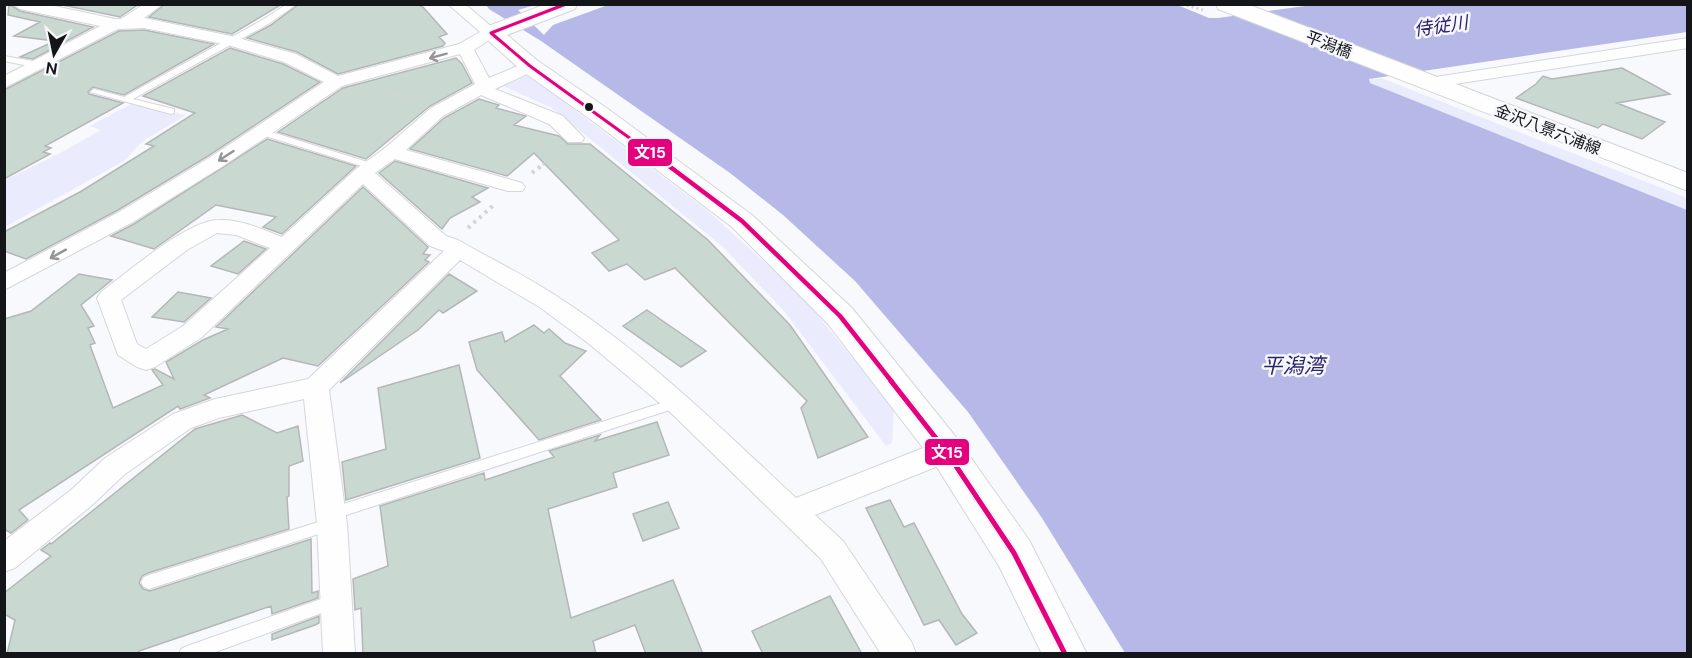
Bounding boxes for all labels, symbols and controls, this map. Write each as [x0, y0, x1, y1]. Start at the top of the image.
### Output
water label: 侍従川 [1413, 10, 1471, 42]
north arrow [24, 24, 84, 84]
street label: 平潟橋 [1303, 26, 1355, 63]
one-way arrow [429, 50, 448, 62]
text: N [44, 57, 59, 80]
street label: 金沢八景六浦線 [1492, 100, 1604, 159]
unlabelled marker [583, 101, 595, 113]
line badge: 文15 [627, 138, 673, 167]
text: 文15 [634, 142, 666, 163]
one-way arrow [218, 149, 235, 162]
one-way arrow [50, 248, 67, 260]
water label: 平潟湾 [1262, 352, 1327, 380]
line badge: 文15 [924, 438, 970, 466]
text: 文15 [931, 442, 963, 463]

